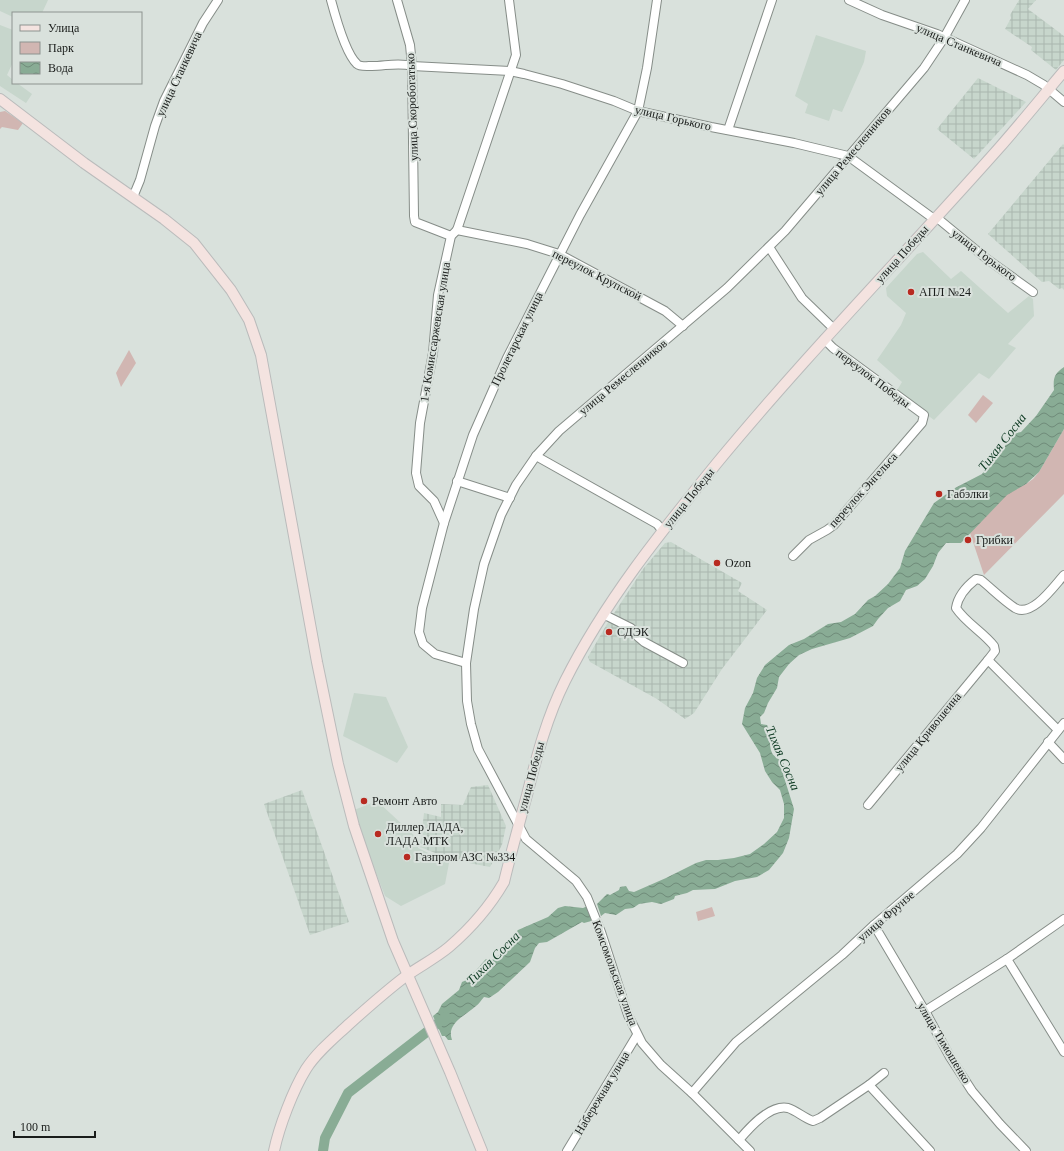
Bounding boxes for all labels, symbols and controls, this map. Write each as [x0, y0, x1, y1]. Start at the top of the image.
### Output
legend [12, 12, 142, 84]
text: Улица [48, 21, 80, 35]
street label: улица Станкевича [914, 21, 1005, 70]
street label: улица Станкевича [153, 29, 205, 119]
text: Парк [48, 41, 74, 55]
street label: улица Скоробогатько [403, 53, 421, 161]
text: Вода [48, 61, 74, 75]
street label: улица Горького [634, 102, 712, 134]
street label: улица Ремесленников [812, 104, 894, 198]
street label: улица Победы [873, 222, 931, 286]
street label: улица Горького [949, 226, 1019, 284]
street label: переулок Крупской [550, 246, 644, 304]
street label: 1-я Комиссаржевская улица [417, 260, 453, 403]
place label: АПЛ №24 [919, 285, 971, 299]
marker: АПЛ №24 [906, 287, 916, 297]
street label: Пролетарская улица [488, 289, 546, 388]
street label: улица Ремесленников [576, 336, 670, 418]
street label: переулок Победы [833, 346, 913, 410]
water label: Тихая Сосна [975, 410, 1029, 474]
street label: переулок Энгельса [826, 449, 901, 530]
street label: улица Победы [661, 465, 717, 531]
place label: Габэлки [947, 487, 989, 501]
marker: Габэлки [934, 489, 944, 499]
place label: Грибки [976, 533, 1014, 547]
marker: Грибки [963, 535, 973, 545]
place label: Ozon [725, 556, 751, 570]
marker: Ozon [712, 558, 722, 568]
place label: СДЭК [617, 625, 650, 639]
marker: СДЭК [604, 627, 614, 637]
street label: улица Кривошеина [892, 689, 965, 774]
water label: Тихая Сосна [763, 723, 804, 793]
street label: улица Победы [515, 740, 547, 814]
place label: Ремонт Авто [372, 794, 437, 808]
marker: Ремонт Авто [359, 796, 369, 806]
place label: Диллер ЛАДА, ЛАДА МТК [386, 820, 464, 848]
marker: Диллер ЛАДА, ЛАДА МТК [373, 829, 383, 839]
place label: Газпром АЗС №334 [415, 850, 515, 864]
marker: Газпром АЗС №334 [402, 852, 412, 862]
street label: улица Фрунзе [855, 888, 917, 944]
street label: Комсомольская улица [589, 918, 641, 1028]
water label: Тихая Сосна [463, 928, 523, 988]
street label: улица Тимошенко [914, 1000, 974, 1086]
street label: Набережная улица [572, 1048, 633, 1137]
scale bar [14, 1113, 95, 1139]
text: 100 m [20, 1120, 51, 1134]

